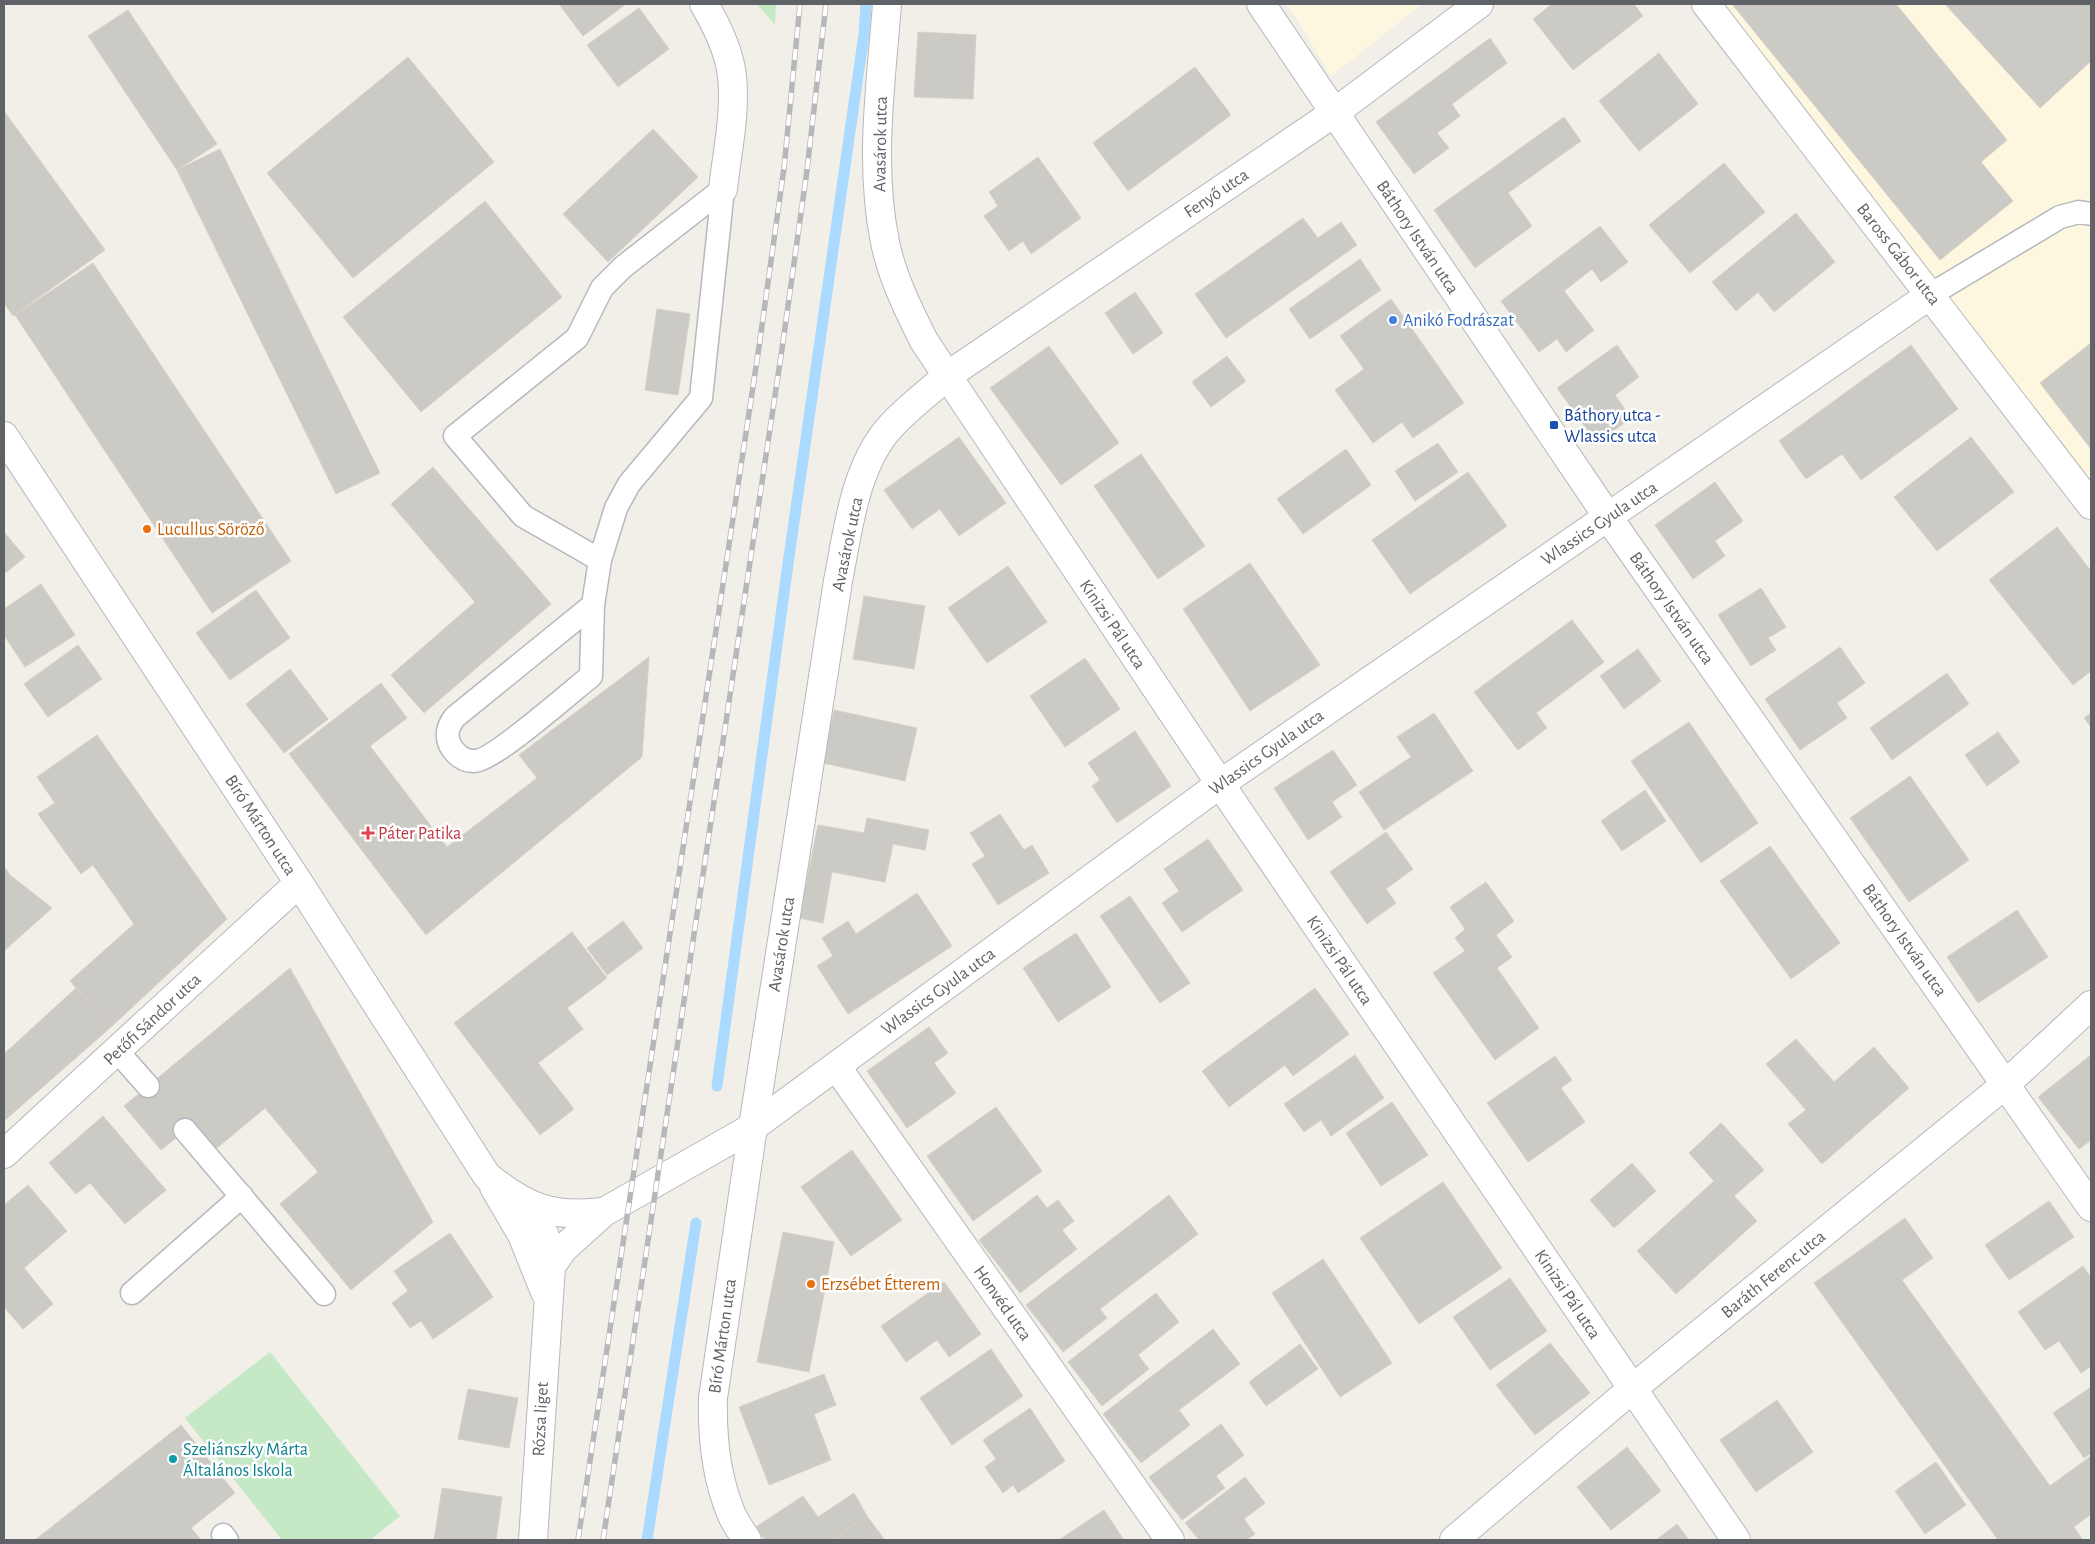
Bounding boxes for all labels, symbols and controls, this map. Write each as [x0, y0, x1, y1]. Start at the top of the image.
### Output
street label: Avasárok utca [871, 96, 891, 192]
street label: Fenyő utca [1181, 166, 1252, 222]
street label: Báthory István utca [1373, 177, 1462, 298]
street label: Baross Gábor utca [1853, 200, 1944, 309]
place label: Anikó Fodrászat [1403, 312, 1514, 330]
marker: Anikó Fodrászat [1387, 314, 1399, 326]
place label: Báthory utca - Wlassics utca [1564, 407, 1661, 446]
marker: Báthory utca - Wlassics utca [1548, 419, 1560, 431]
street label: Wlassics Gyula utca [1538, 478, 1661, 569]
street label: Avasárok utca [829, 495, 867, 593]
place label: Lucullus Söröző [157, 521, 265, 539]
marker: Lucullus Söröző [141, 523, 153, 535]
street label: Báthory István utca [1626, 549, 1717, 668]
street label: Kinizsi Pál utca [1076, 577, 1149, 673]
street label: Wlassics Gyula utca [1206, 707, 1327, 799]
street label: Bíró Márton utca [221, 772, 299, 879]
place label: Páter Patika [378, 825, 461, 843]
marker: Páter Patika [362, 827, 374, 839]
street label: Báthory István utca [1859, 881, 1950, 1000]
street label: Avasárok utca [766, 895, 798, 993]
street label: Kinizsi Pál utca [1303, 913, 1376, 1009]
street label: Wlassics Gyula utca [878, 945, 999, 1039]
street label: Petőfi Sándor utca [101, 970, 205, 1069]
street label: Baráth Ferenc utca [1718, 1227, 1829, 1322]
street label: Kinizsi Pál utca [1531, 1247, 1604, 1343]
street label: Honvéd utca [970, 1263, 1035, 1344]
place label: Erzsébet Étterem [821, 1273, 940, 1294]
street label: Bíró Márton utca [706, 1278, 740, 1395]
marker: Erzsébet Étterem [805, 1278, 817, 1290]
street label: Rózsa liget [530, 1381, 552, 1457]
place label: Szeliánszky Márta Általános Iskola [183, 1441, 308, 1480]
marker: Szeliánszky Márta Általános Iskola [167, 1453, 179, 1465]

